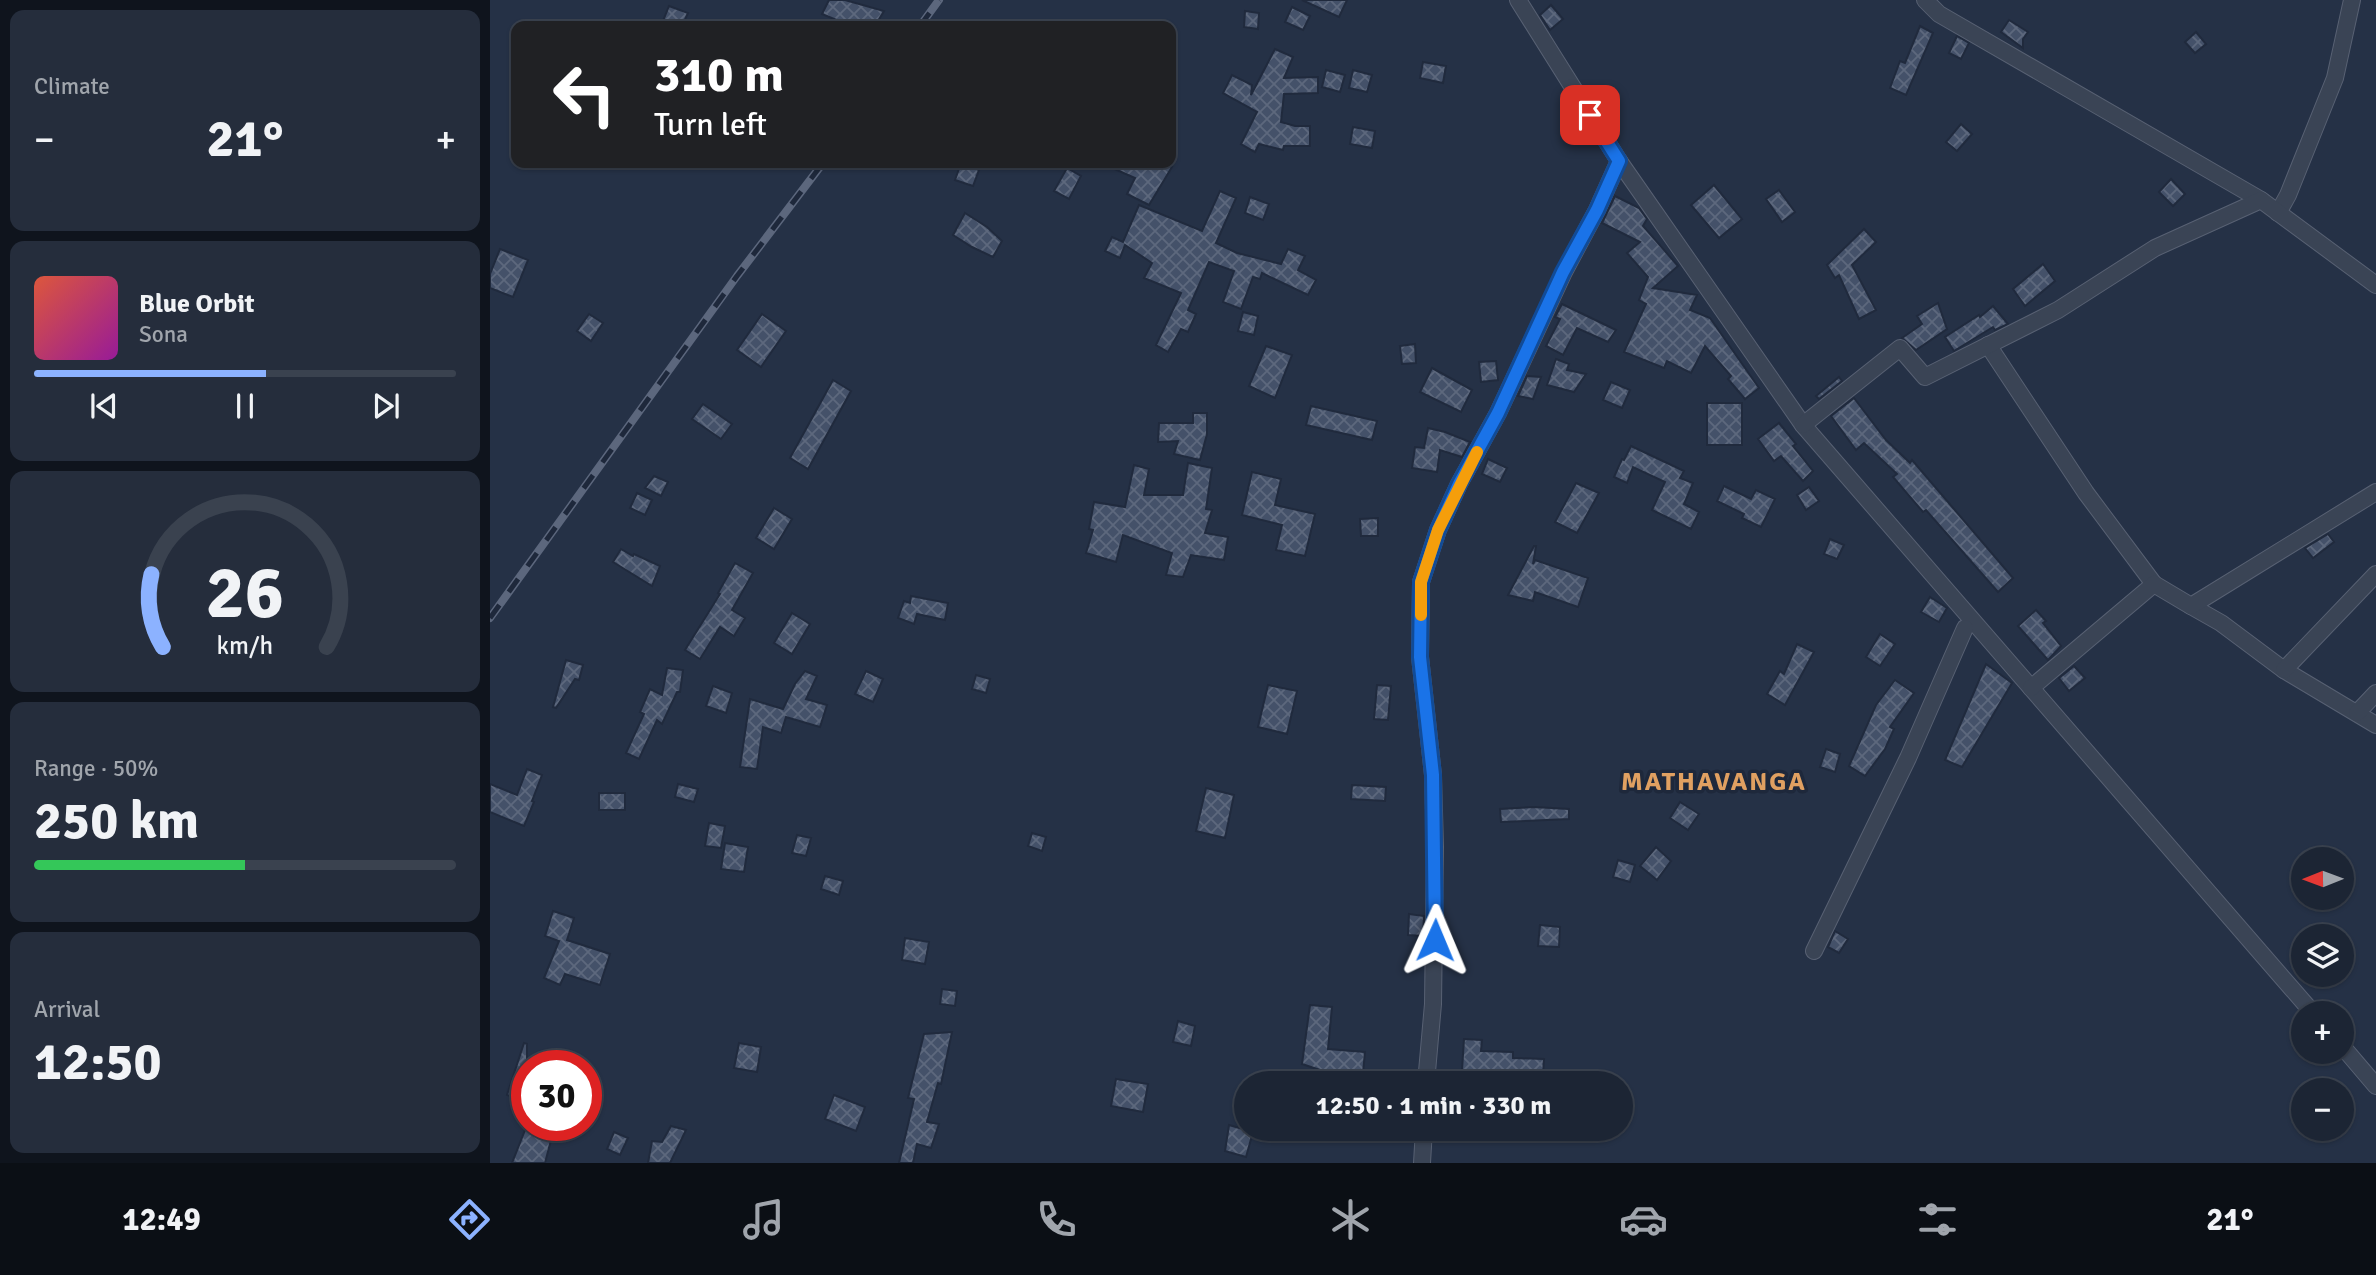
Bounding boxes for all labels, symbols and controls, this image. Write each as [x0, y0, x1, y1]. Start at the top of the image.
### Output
text: 310 m [654, 45, 784, 105]
icon: left [539, 49, 630, 140]
text: Climate [34, 72, 110, 101]
pin [1560, 85, 1620, 145]
icon: arrive [1571, 96, 1609, 134]
text: Turn left [654, 105, 767, 144]
text: 21° [207, 107, 283, 171]
text: − [34, 116, 55, 163]
text: + [435, 116, 456, 163]
text: Blue Orbit [139, 288, 255, 320]
text: Sona [139, 320, 188, 349]
icon: previous [85, 387, 123, 425]
icon: pause [226, 387, 264, 425]
icon: next [367, 387, 405, 425]
text: 26 [206, 550, 284, 639]
text: km/h [217, 630, 273, 661]
text: Range · 50% [34, 754, 158, 783]
district label: MATHAVANGA [1621, 766, 1807, 798]
text: 250 km [34, 789, 199, 853]
north arrow [2291, 847, 2354, 910]
map controls [2291, 847, 2354, 1141]
position arrow [1398, 903, 1472, 977]
button: layers [2291, 924, 2354, 987]
text: Arrival [34, 995, 100, 1024]
button: + [2291, 1001, 2354, 1064]
text: 12:50 [34, 1030, 162, 1094]
speed limit sign: 30 [511, 1050, 602, 1141]
button: − [2291, 1078, 2354, 1141]
text: 12:50 · 1 min · 330 m [1316, 1090, 1551, 1122]
icon: directions [445, 1195, 494, 1244]
icon: music [739, 1195, 788, 1244]
icon: phone [1032, 1195, 1081, 1244]
icon: climate [1326, 1195, 1375, 1244]
icon: car [1619, 1195, 1668, 1244]
icon: filters [1913, 1195, 1962, 1244]
text: 12:49 [122, 1200, 201, 1239]
text: 21° [2206, 1200, 2254, 1239]

